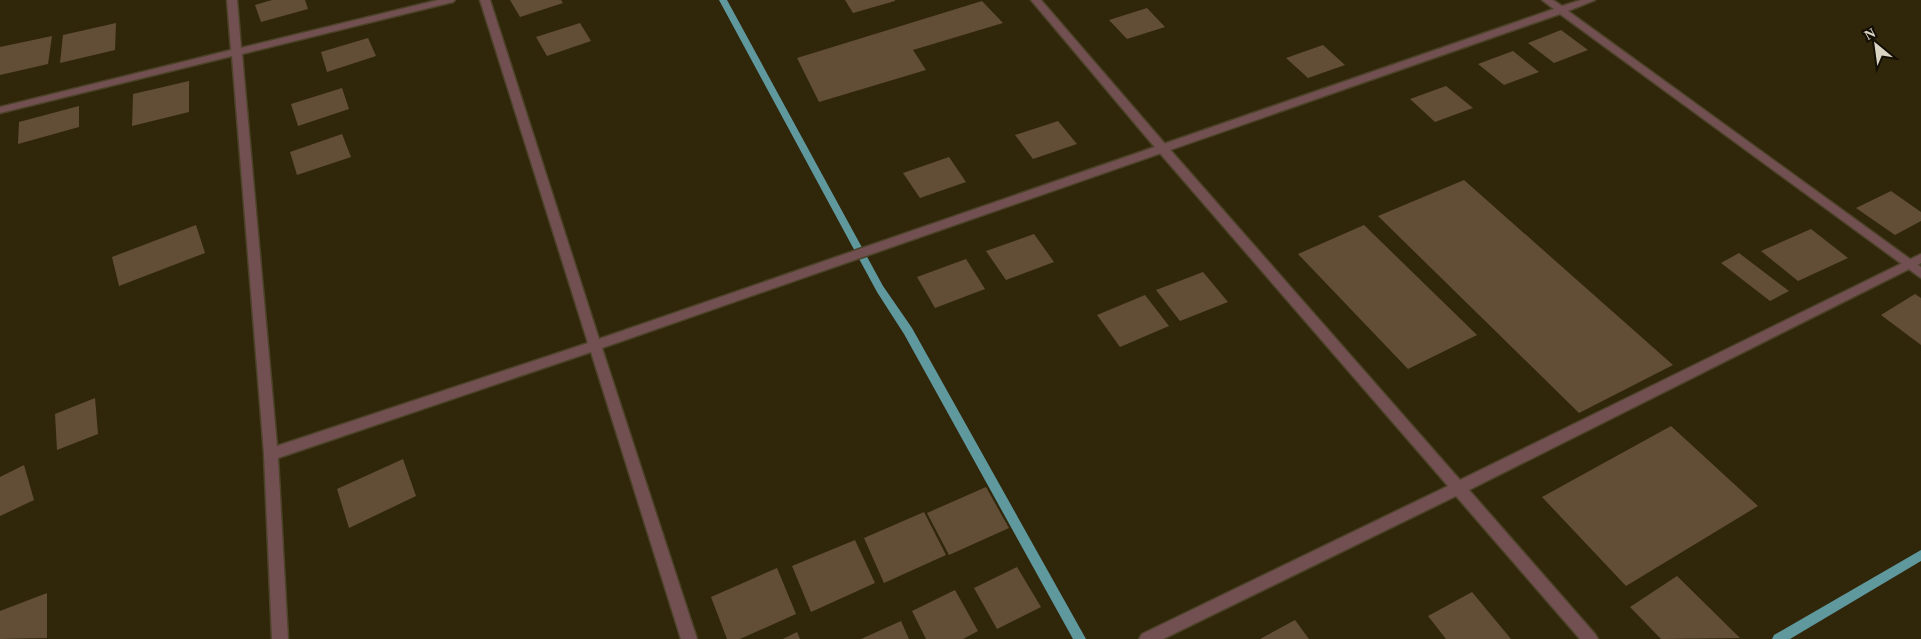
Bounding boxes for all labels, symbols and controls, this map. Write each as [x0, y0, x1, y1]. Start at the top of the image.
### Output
north arrow [1851, 20, 1901, 70]
text: N [1862, 25, 1878, 43]

